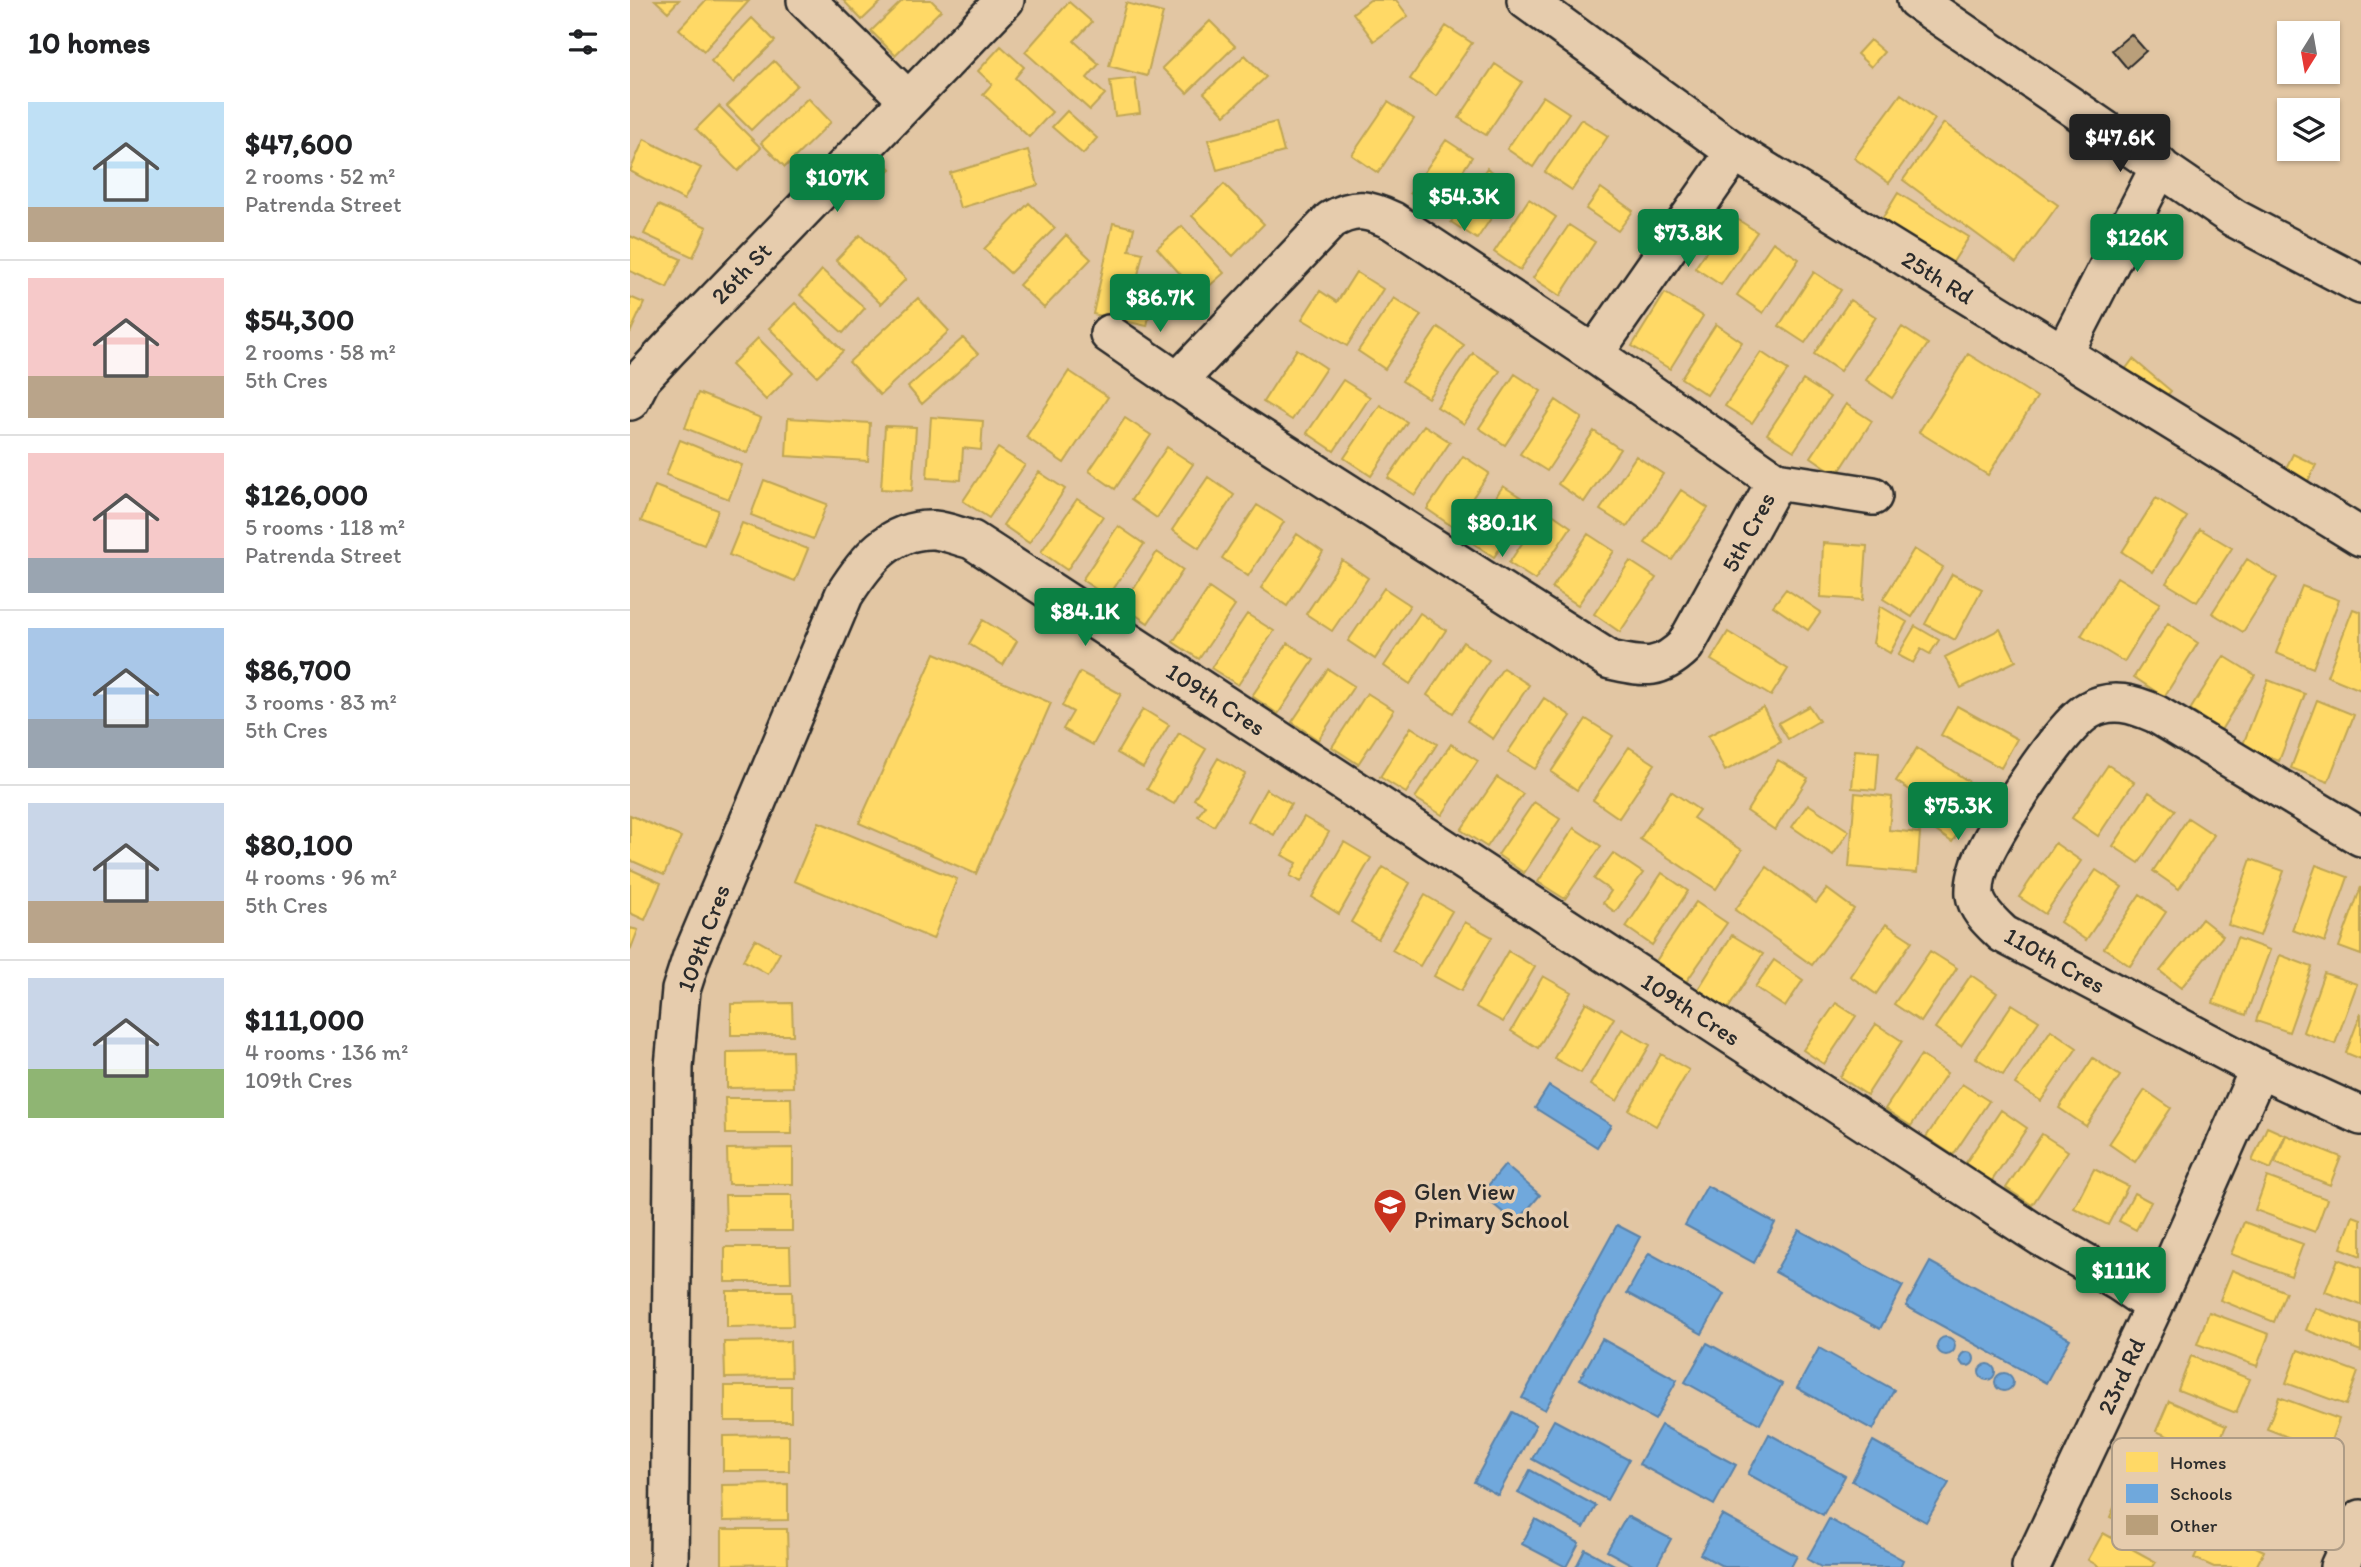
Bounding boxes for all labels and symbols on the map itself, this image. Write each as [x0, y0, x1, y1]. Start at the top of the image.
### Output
north arrow [2277, 21, 2340, 84]
pin: $47.6K [2063, 114, 2177, 174]
pin: $107K [788, 154, 886, 214]
pin: $54.3K [1407, 174, 1521, 233]
pin: $73.8K [1631, 210, 1745, 269]
pin: $126K [2088, 215, 2186, 274]
street label: 26th St [705, 236, 777, 310]
street label: 25th Rd [1897, 244, 1979, 310]
pin: $86.7K [1103, 274, 1217, 334]
street label: 5th Cres [1715, 487, 1781, 577]
pin: $80.1K [1445, 500, 1559, 559]
pin: $84.1K [1028, 588, 1142, 648]
street label: 109th Cres [1161, 656, 1271, 742]
pin: $75.3K [1901, 782, 2015, 842]
street label: 109th Cres [670, 880, 736, 996]
street label: 110th Cres [1999, 920, 2111, 1000]
street label: 109th Cres [1636, 966, 1746, 1052]
place label: Glen View Primary School [1414, 1177, 1569, 1234]
school or university icon: Glen View Primary School [1371, 1186, 1409, 1235]
pin: $111K [2072, 1248, 2170, 1307]
street label: 23rd Rd [2091, 1333, 2151, 1419]
legend [2112, 1438, 2344, 1550]
text: Homes [2170, 1451, 2226, 1474]
text: Schools [2170, 1482, 2233, 1505]
text: Other [2170, 1514, 2218, 1537]

